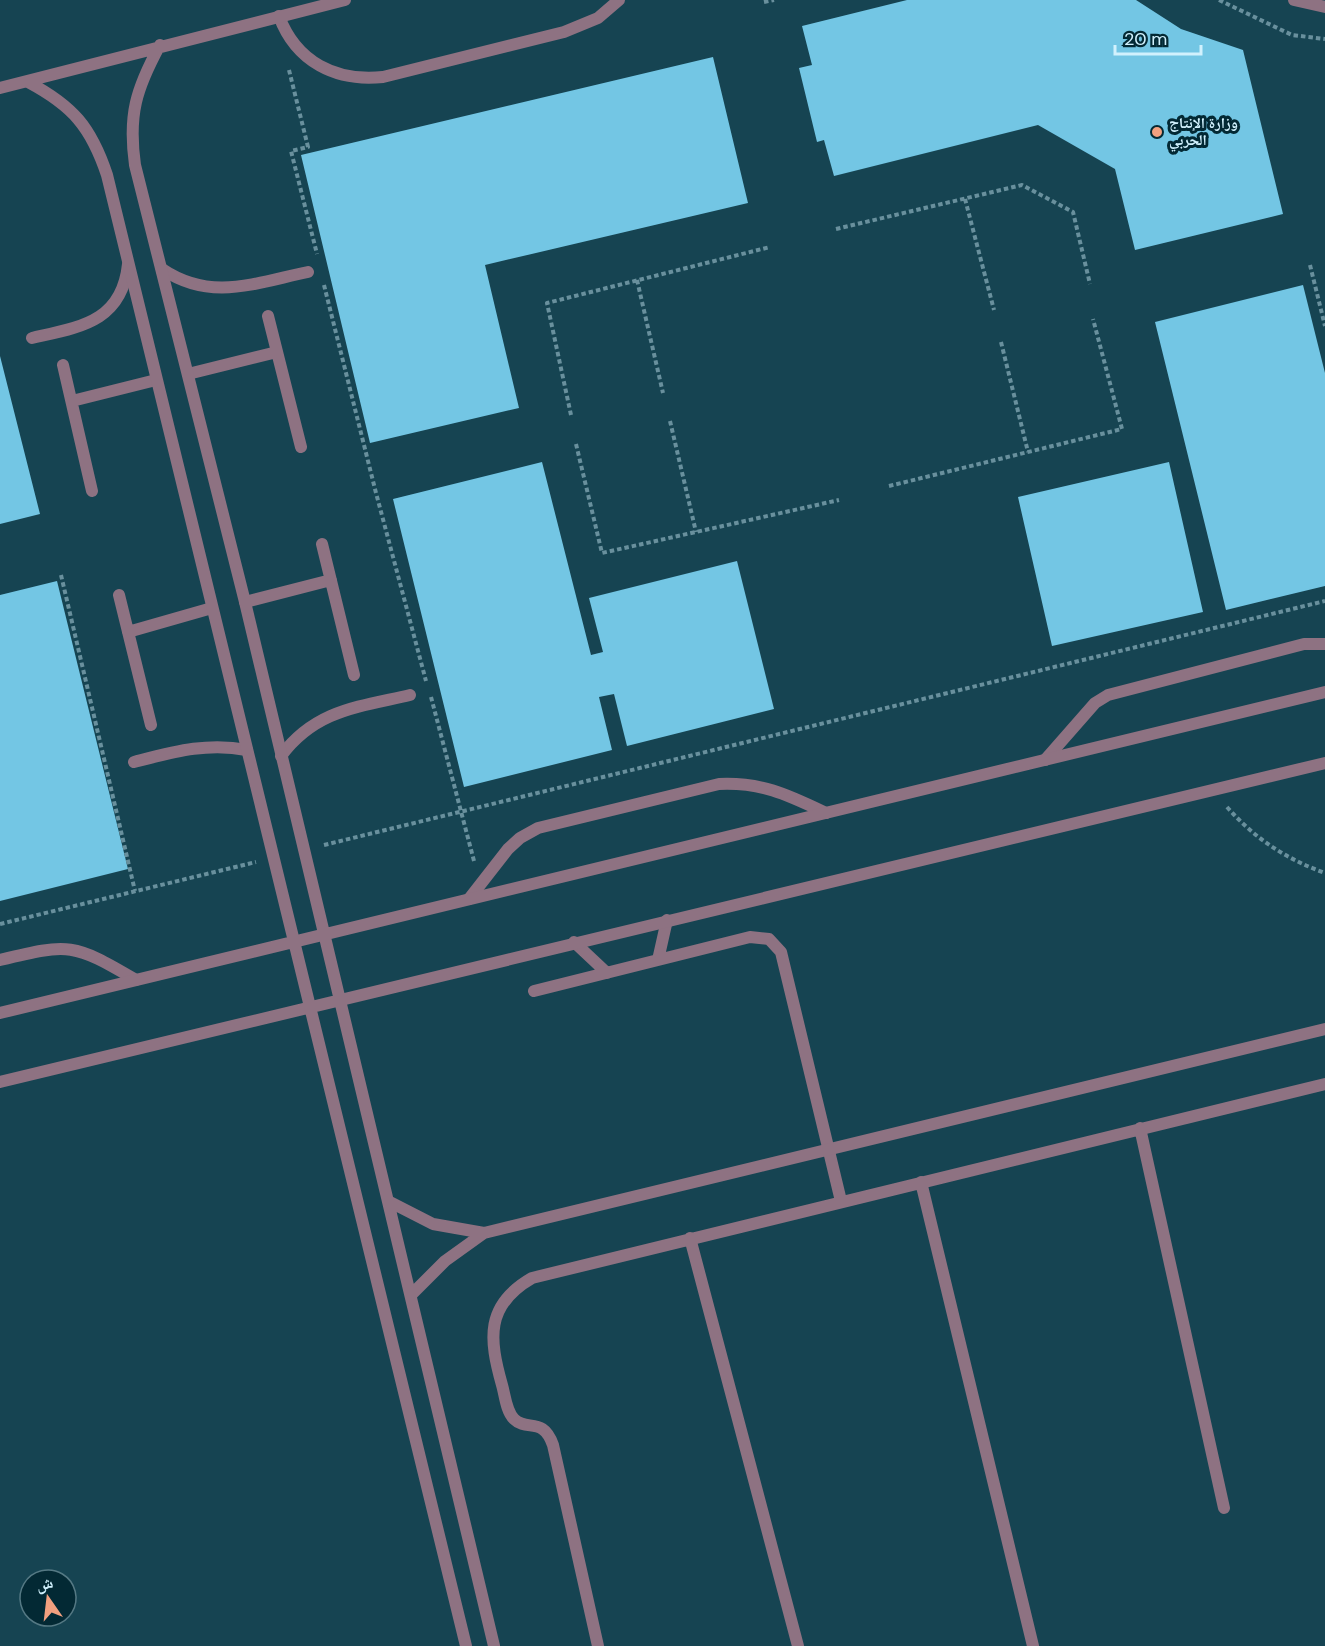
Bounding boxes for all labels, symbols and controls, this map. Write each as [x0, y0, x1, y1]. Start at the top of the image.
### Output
scale bar [1115, 18, 1200, 56]
text: 20 m [1124, 27, 1167, 51]
place label: وزارة الإنتاج الحربي [1169, 113, 1238, 152]
marker: وزارة الإنتاج الحربي [1150, 125, 1164, 139]
north arrow [18, 1568, 78, 1628]
text: ش [34, 1572, 55, 1596]

